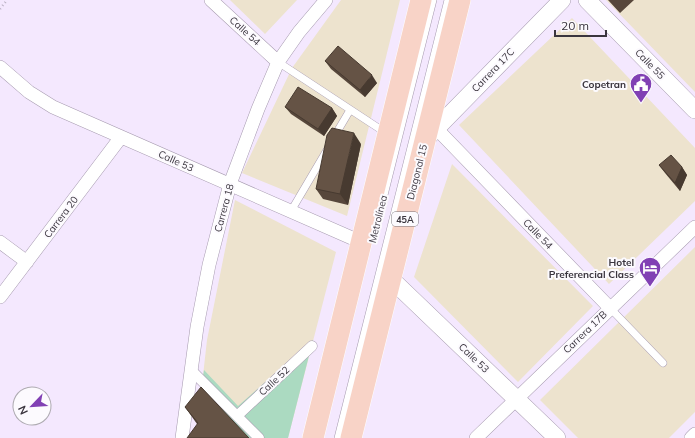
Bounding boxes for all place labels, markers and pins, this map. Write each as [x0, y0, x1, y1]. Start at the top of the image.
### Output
public building icon: Copetran [628, 71, 654, 104]
place label: Copetran [582, 78, 626, 91]
hotel icon: Hotel Preferencial Class [637, 255, 663, 288]
place label: Hotel Preferencial Class [549, 256, 634, 281]

